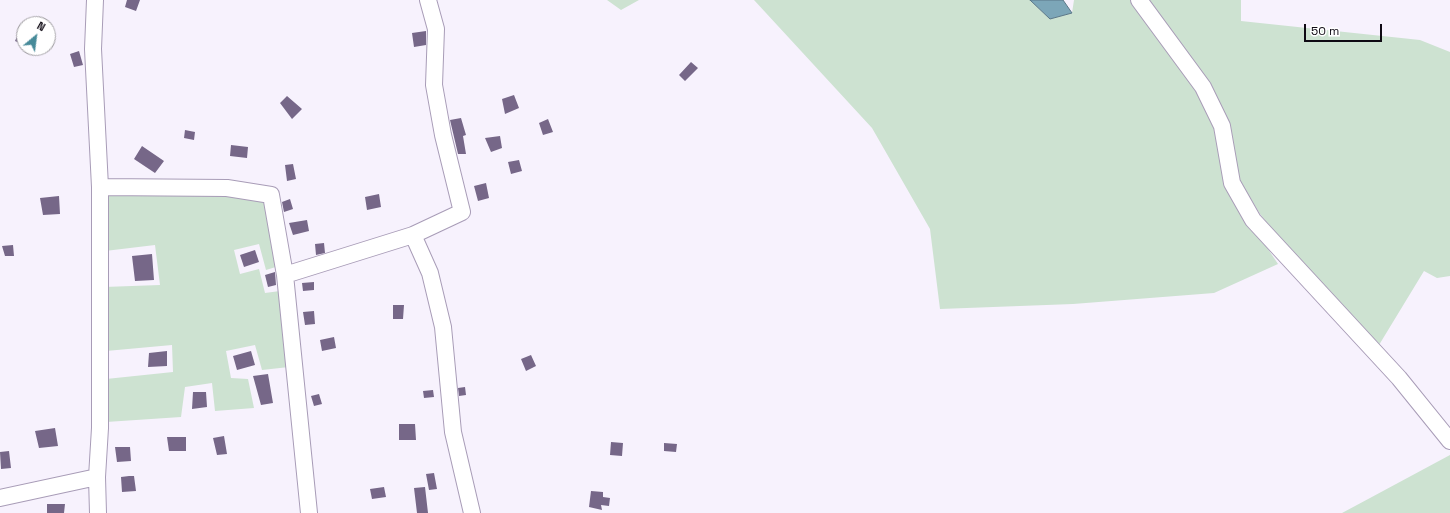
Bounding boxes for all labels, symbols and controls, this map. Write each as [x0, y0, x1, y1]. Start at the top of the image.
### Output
north arrow [16, 16, 56, 56]
scale bar [1306, 16, 1384, 42]
text: N [35, 18, 48, 34]
text: 50 m [1311, 23, 1339, 39]

